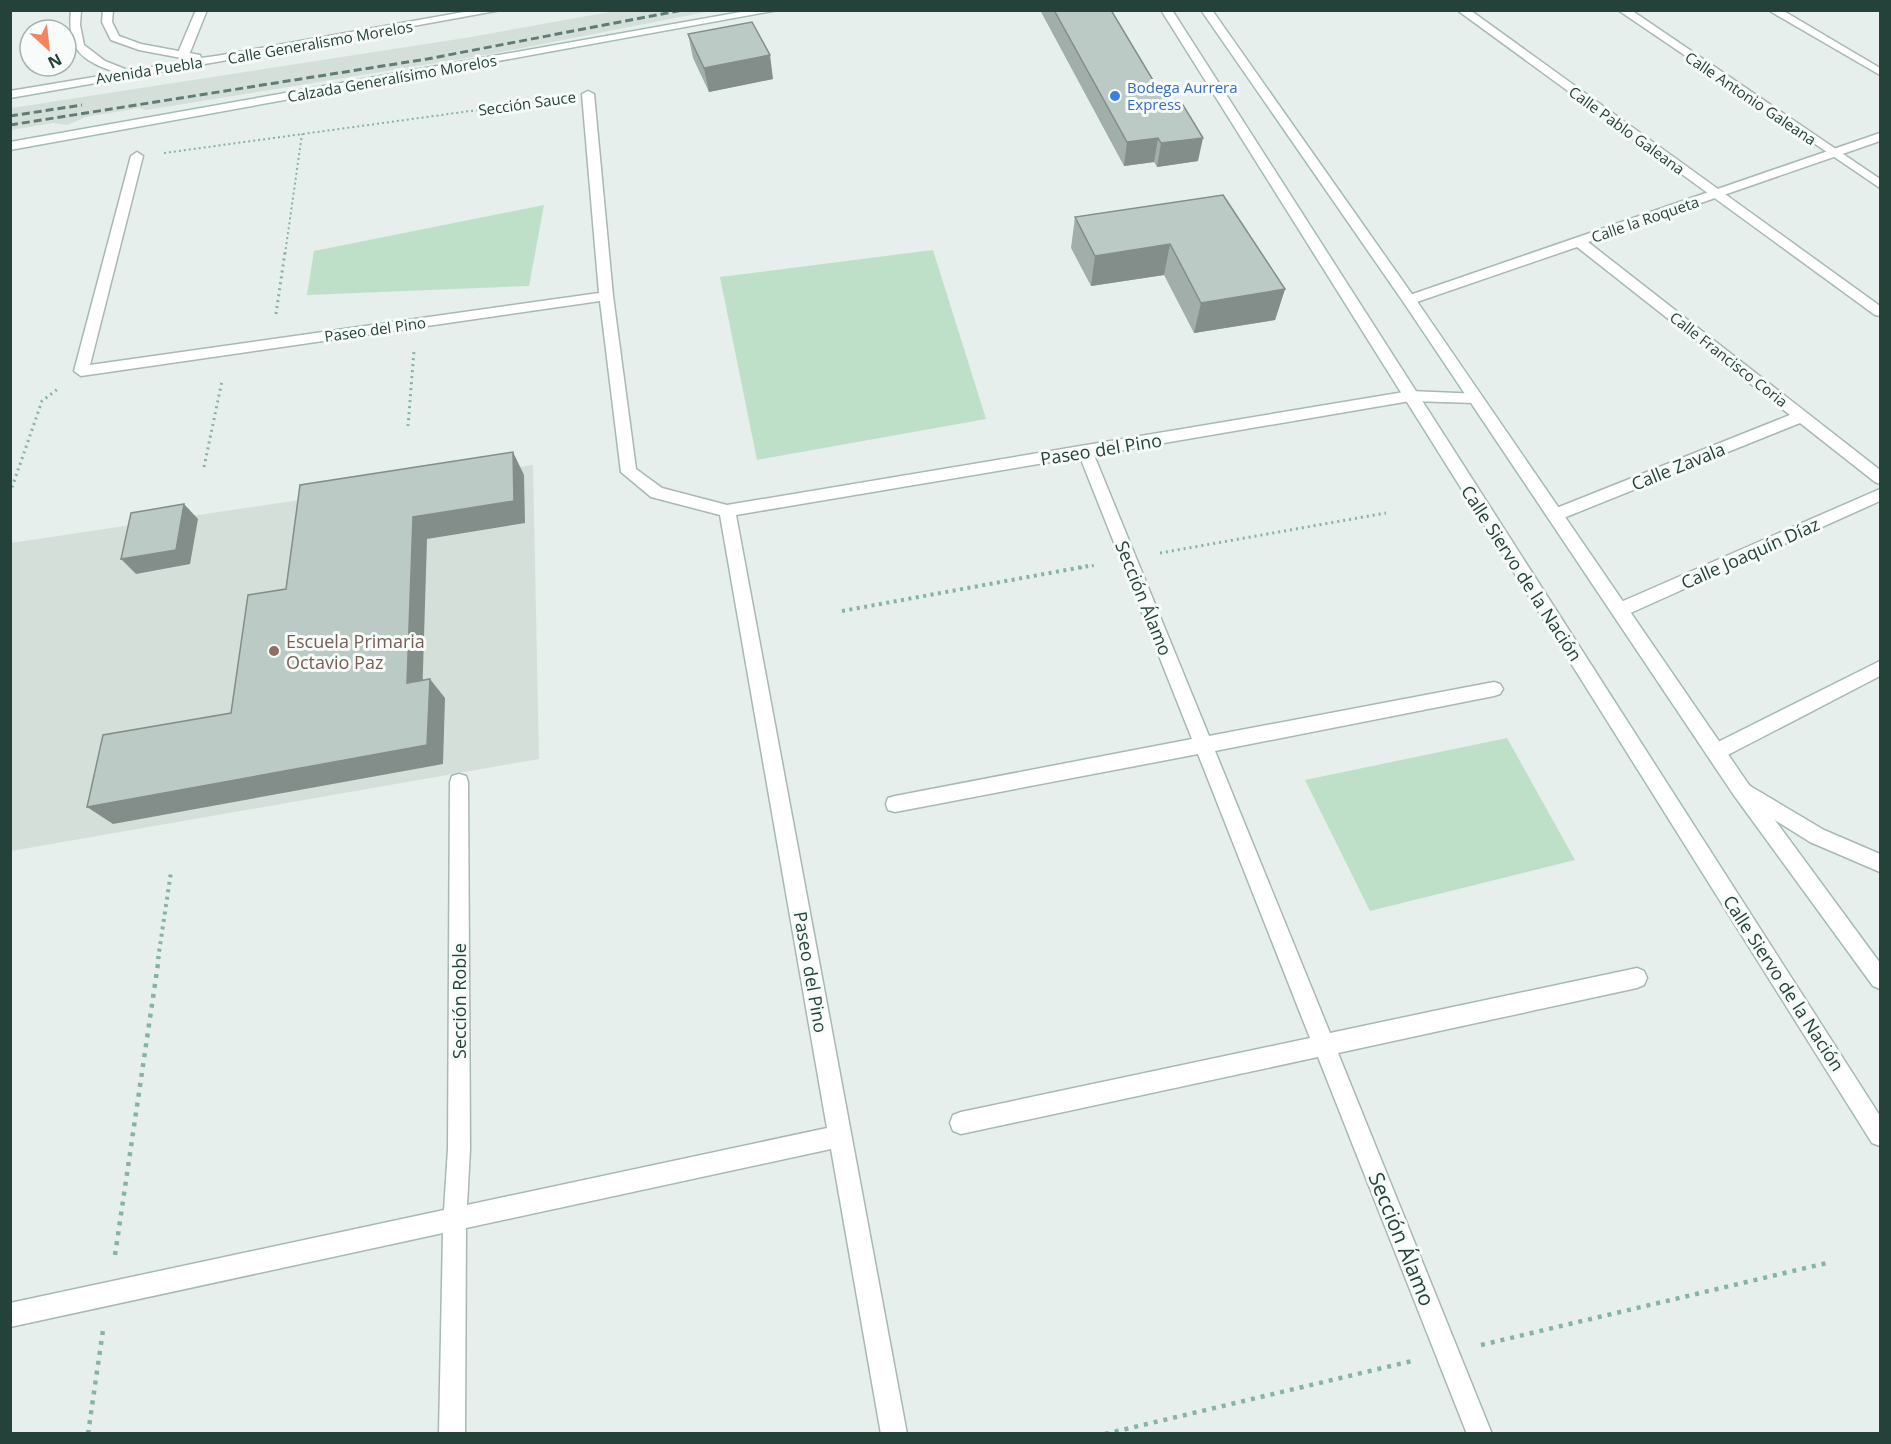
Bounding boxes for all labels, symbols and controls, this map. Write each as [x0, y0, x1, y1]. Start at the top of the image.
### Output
street label: Calle Generalismo Morelos [226, 16, 414, 68]
north arrow [18, 18, 78, 78]
street label: Calle Antonio Galeana [1682, 47, 1820, 149]
text: N [44, 49, 66, 74]
street label: Calzada Generalísimo Morelos [286, 50, 498, 106]
street label: Avenida Puebla [94, 52, 204, 88]
place label: Bodega Aurrera Express [1127, 77, 1238, 114]
street label: Calle Pablo Galeana [1565, 81, 1689, 179]
street label: Sección Sauce [477, 86, 577, 120]
marker: Bodega Aurrera Express [1108, 89, 1122, 103]
street label: Calle la Roqueta [1589, 191, 1701, 247]
street label: Calle Francisco Coria [1666, 307, 1792, 411]
street label: Paseo del Pino [323, 312, 427, 346]
street label: Paseo del Pino [1039, 428, 1163, 470]
street label: Calle Zavala [1628, 436, 1728, 496]
street label: Calle Siervo de la Nación [1456, 480, 1588, 666]
street label: Calle Joaquín Díaz [1677, 512, 1823, 594]
street label: Sección Álamo [1110, 537, 1178, 659]
place label: Escuela Primaria Octavio Paz [286, 629, 425, 674]
marker: Escuela Primaria Octavio Paz [267, 644, 281, 658]
street label: Calle Siervo de la Nación [1718, 890, 1850, 1076]
street label: Paseo del Pino [789, 910, 833, 1034]
street label: Sección Roble [447, 943, 471, 1059]
street label: Sección Álamo [1362, 1168, 1442, 1310]

